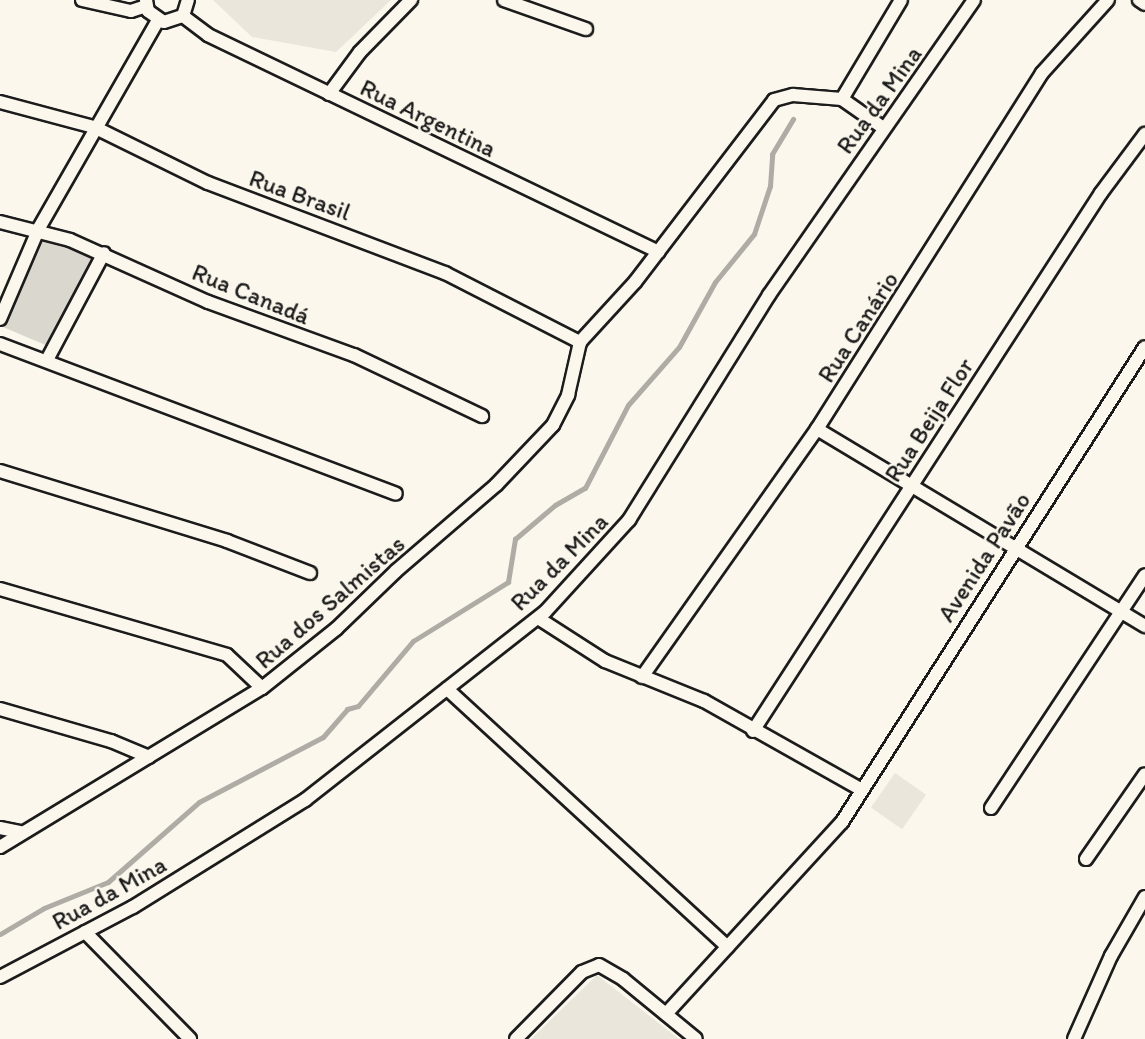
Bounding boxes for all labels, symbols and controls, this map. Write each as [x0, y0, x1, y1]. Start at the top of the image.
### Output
street label: Rua da Mina [830, 40, 928, 160]
street label: Rua Argentina [355, 73, 501, 163]
street label: Rua Brasil [245, 163, 355, 227]
street label: Rua Canadá [188, 257, 314, 331]
street label: Rua Canário [812, 266, 904, 388]
street label: Rua Beija Flor [878, 352, 980, 488]
street label: Avenida Pavão [932, 487, 1036, 627]
street label: Rua da Mina [504, 507, 614, 617]
street label: Rua dos Salmistas [250, 530, 410, 674]
street label: Rua da Mina [47, 850, 171, 936]

